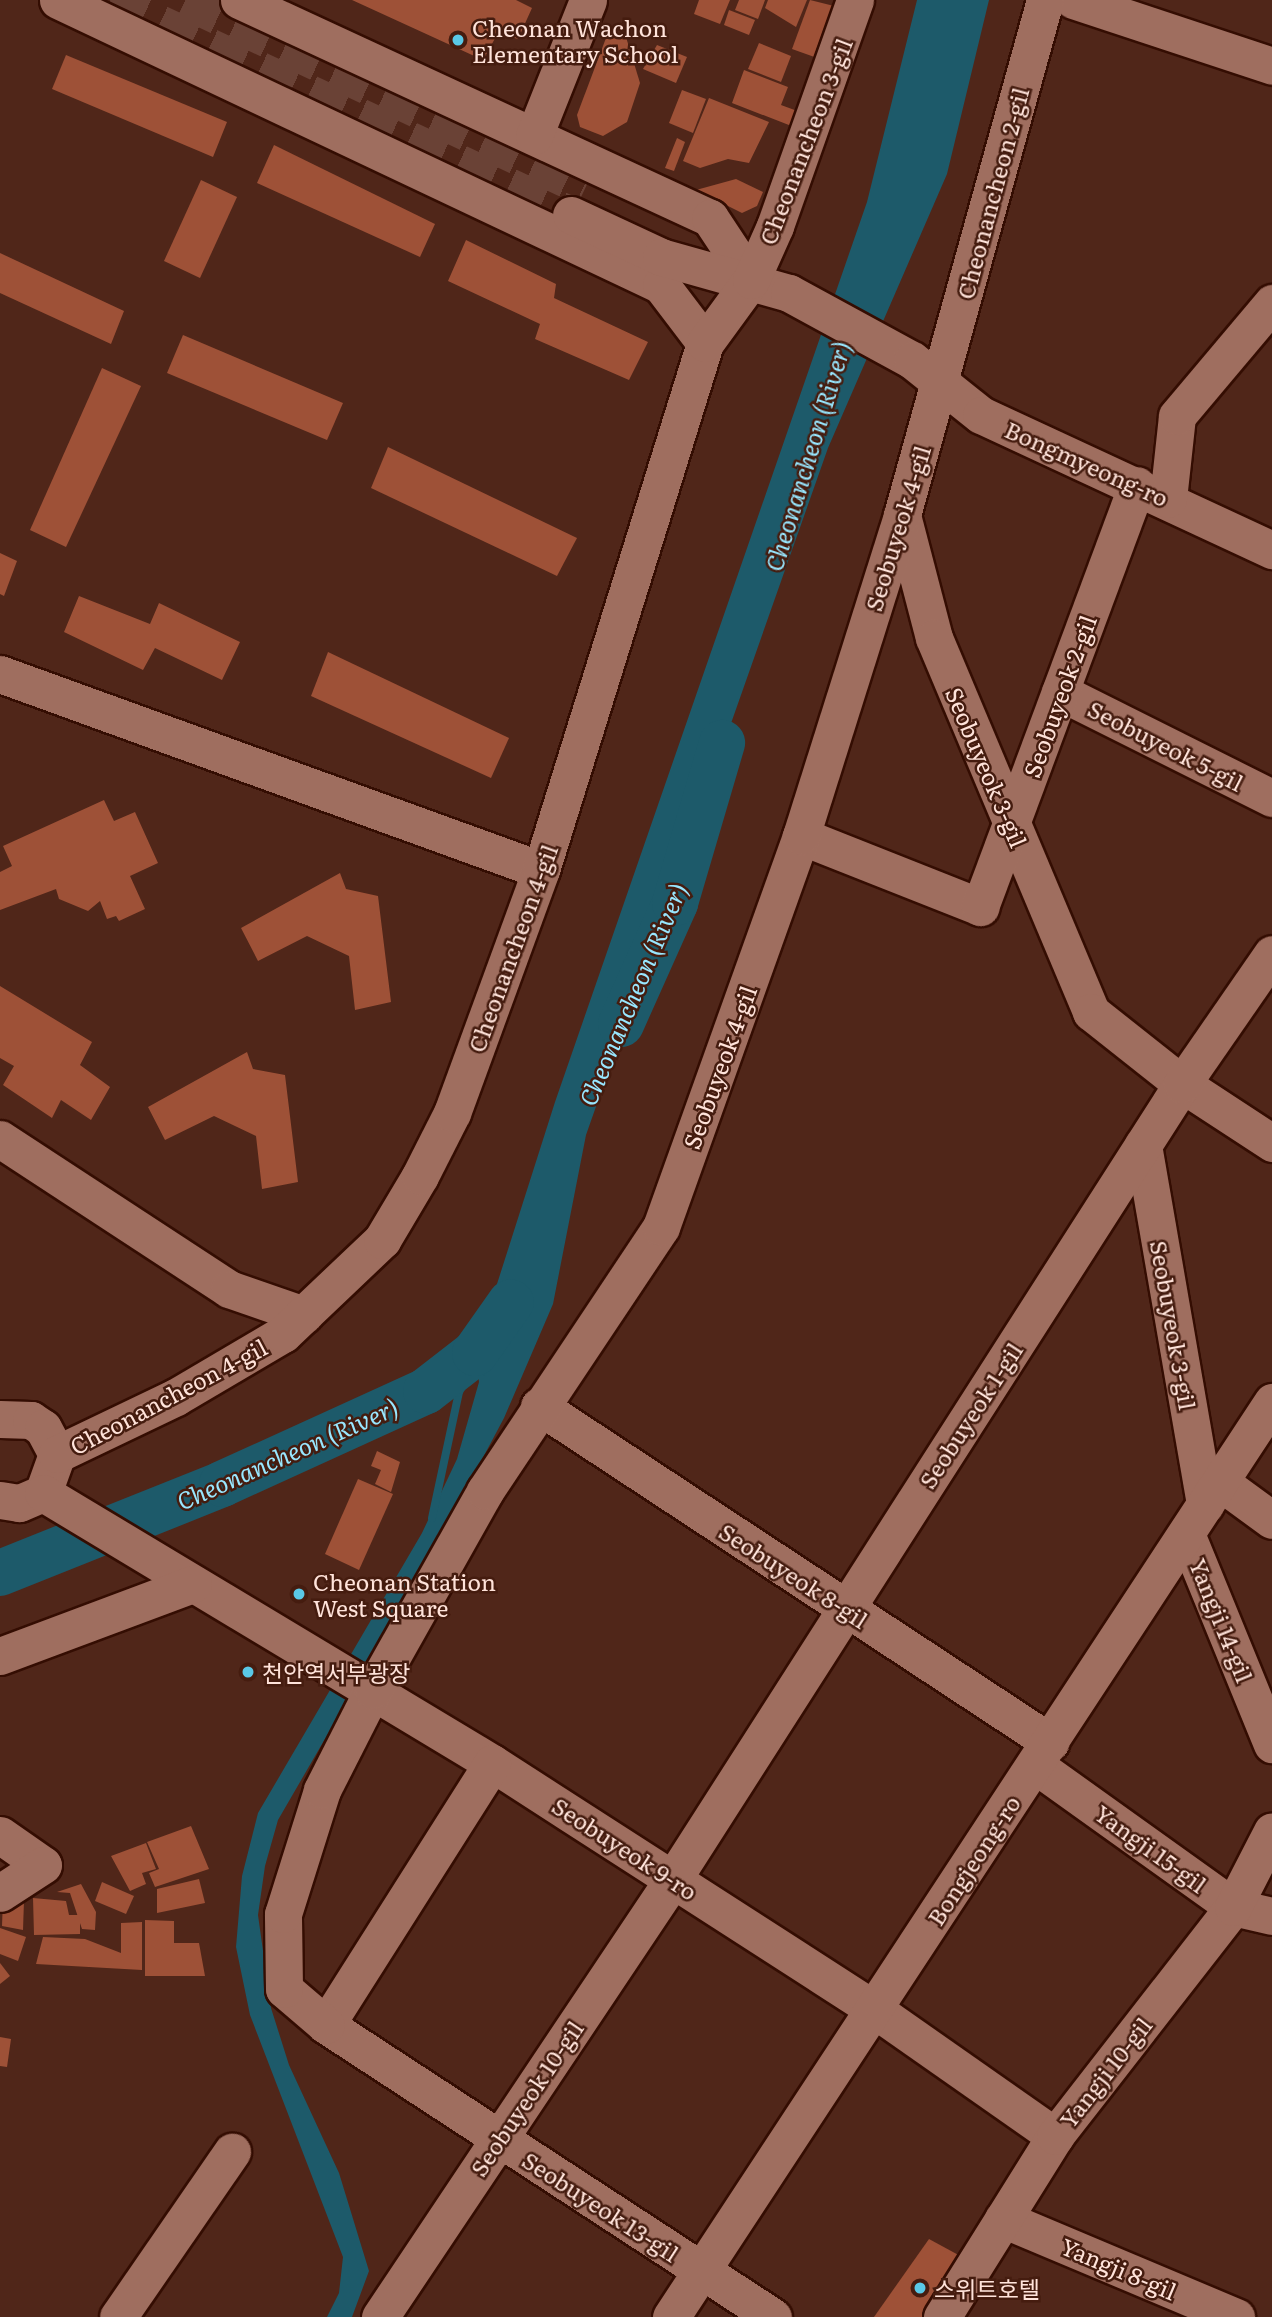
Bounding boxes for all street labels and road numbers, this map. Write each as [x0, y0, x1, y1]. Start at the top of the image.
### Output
street label: Cheonancheon 3-gil [753, 34, 857, 248]
street label: Cheonancheon 2-gil [950, 84, 1034, 302]
street label: Bongmyeong-ro [1001, 415, 1173, 511]
street label: Seobuyeok 4-gil [859, 442, 935, 614]
street label: Seobuyeok 2-gil [1017, 611, 1101, 781]
street label: Seobuyeok 3-gil [941, 683, 1033, 851]
street label: Seobuyeok 5-gil [1084, 694, 1248, 796]
street label: Cheonancheon 4-gil [462, 840, 562, 1056]
street label: Seobuyeok 4-gil [677, 982, 761, 1152]
street label: Seobuyeok 3-gil [1146, 1238, 1202, 1412]
street label: Cheonancheon 4-gil [65, 1332, 271, 1460]
street label: Seobuyeok 1-gil [913, 1337, 1027, 1493]
street label: Seobuyeok 8-gil [715, 1517, 873, 1633]
street label: Yangji 14-gil [1185, 1554, 1259, 1686]
street label: Bongjeong-ro [921, 1790, 1025, 1930]
street label: Seobuyeok 9-ro [548, 1791, 702, 1905]
street label: Yangji 15-gil [1090, 1798, 1212, 1898]
street label: Yangji 10-gil [1053, 2011, 1157, 2133]
street label: Seobuyeok 10-gil [464, 2015, 588, 2181]
street label: Seobuyeok 13-gil [518, 2145, 684, 2267]
street label: Yangji 8-gil [1057, 2231, 1181, 2305]

